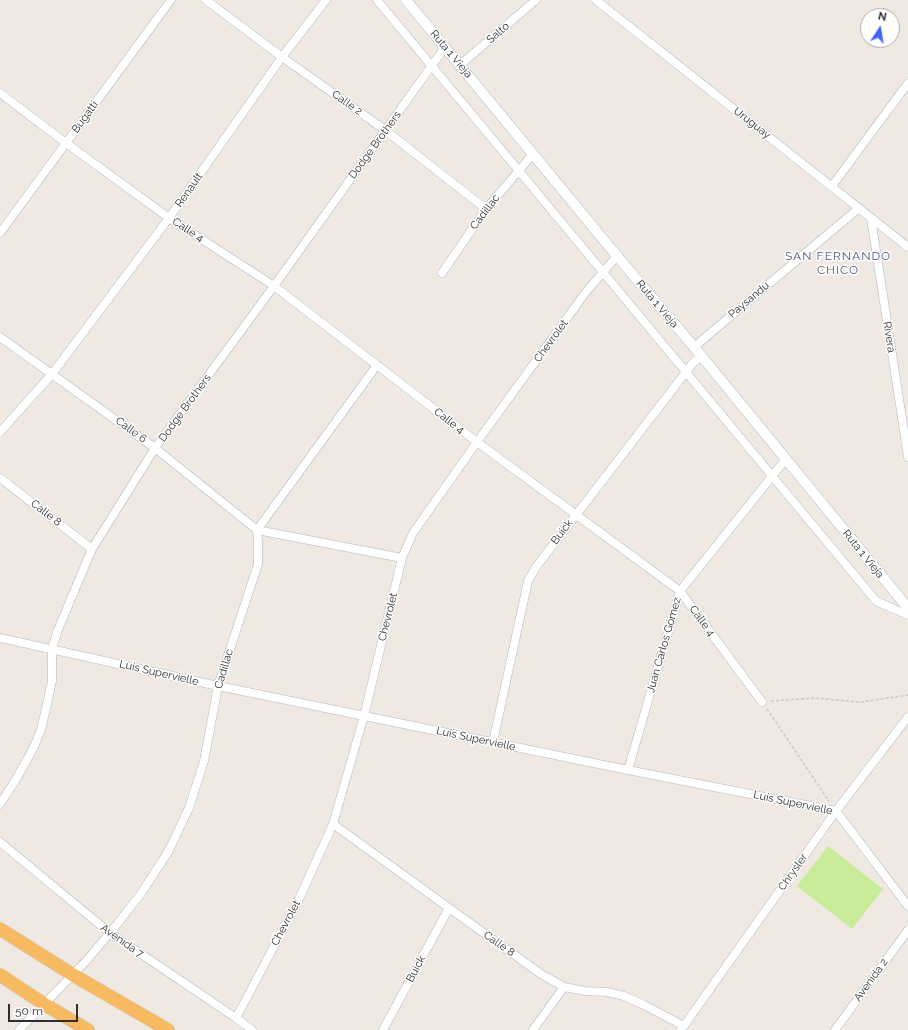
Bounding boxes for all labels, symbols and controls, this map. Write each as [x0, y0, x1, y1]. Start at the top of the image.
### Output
north arrow [860, 8, 900, 48]
text: N [877, 10, 888, 24]
street label: Salto [484, 20, 512, 46]
street label: Ruta 1 Vieja [427, 27, 475, 81]
street label: Calle 2 [329, 88, 365, 118]
street label: Bugatti [69, 98, 101, 136]
street label: Uruguay [731, 104, 773, 142]
street label: Dodge Brothers [346, 109, 404, 181]
street label: Renault [172, 170, 206, 210]
street label: Cadillac [467, 192, 503, 232]
street label: Calle 4 [170, 215, 206, 245]
district label: SAN FERNANDO CHICO [785, 249, 891, 277]
street label: Ruta 1 Vieja [633, 277, 681, 331]
street label: Paysandú [726, 279, 772, 321]
street label: Chevrolet [531, 317, 571, 365]
street label: Rivera [880, 320, 898, 354]
street label: Dodge Brothers [156, 372, 214, 444]
street label: Calle 4 [431, 405, 467, 437]
street label: Calle 6 [113, 414, 149, 446]
street label: Calle 8 [28, 497, 64, 529]
street label: Buick [548, 517, 576, 547]
street label: Ruta 1 Vieja [839, 527, 887, 581]
street label: Chevrolet [376, 591, 400, 643]
street label: Juan Carlos Gómez [644, 596, 684, 694]
street label: Calle 4 [686, 603, 718, 639]
street label: Cadillac [212, 648, 236, 690]
street label: Luis Supervielle [118, 657, 200, 689]
street label: Luis Supervielle [435, 724, 517, 754]
street label: Luis Supervielle [752, 788, 834, 818]
street label: Chrysler [775, 851, 811, 893]
street label: Chevrolet [269, 898, 303, 948]
street label: Avenida 7 [98, 921, 146, 961]
street label: Calle 8 [481, 928, 517, 960]
street label: Buick [404, 953, 428, 985]
street label: Avenida 2 [851, 956, 891, 1004]
scale bar [10, 996, 80, 1022]
text: 50 m [15, 1004, 43, 1018]

